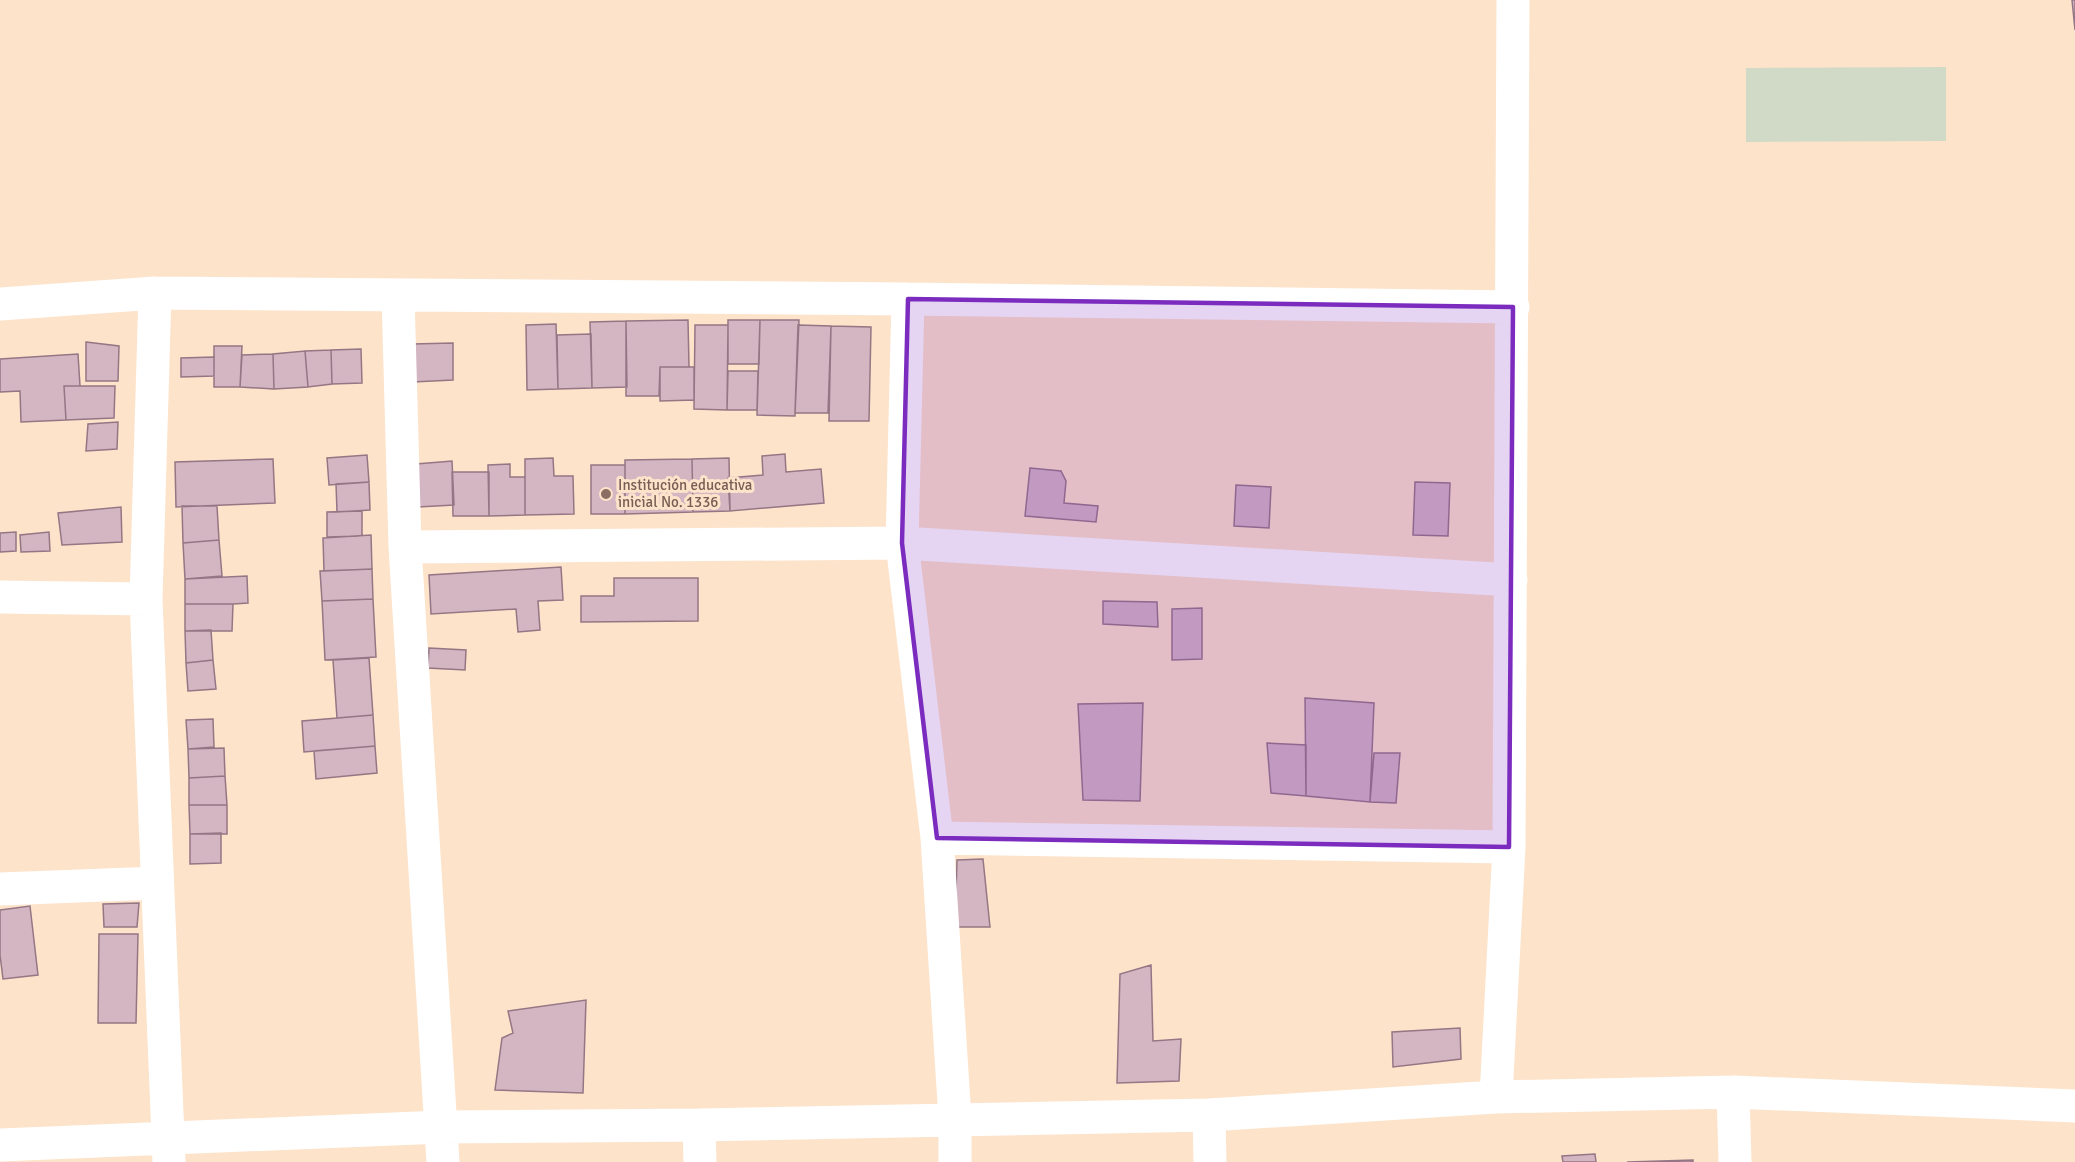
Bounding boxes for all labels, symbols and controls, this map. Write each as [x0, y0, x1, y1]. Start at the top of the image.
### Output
place label: Institución educativa inicial No. 1336 [618, 476, 752, 511]
marker: Institución educativa inicial No. 1336 [599, 487, 613, 501]

